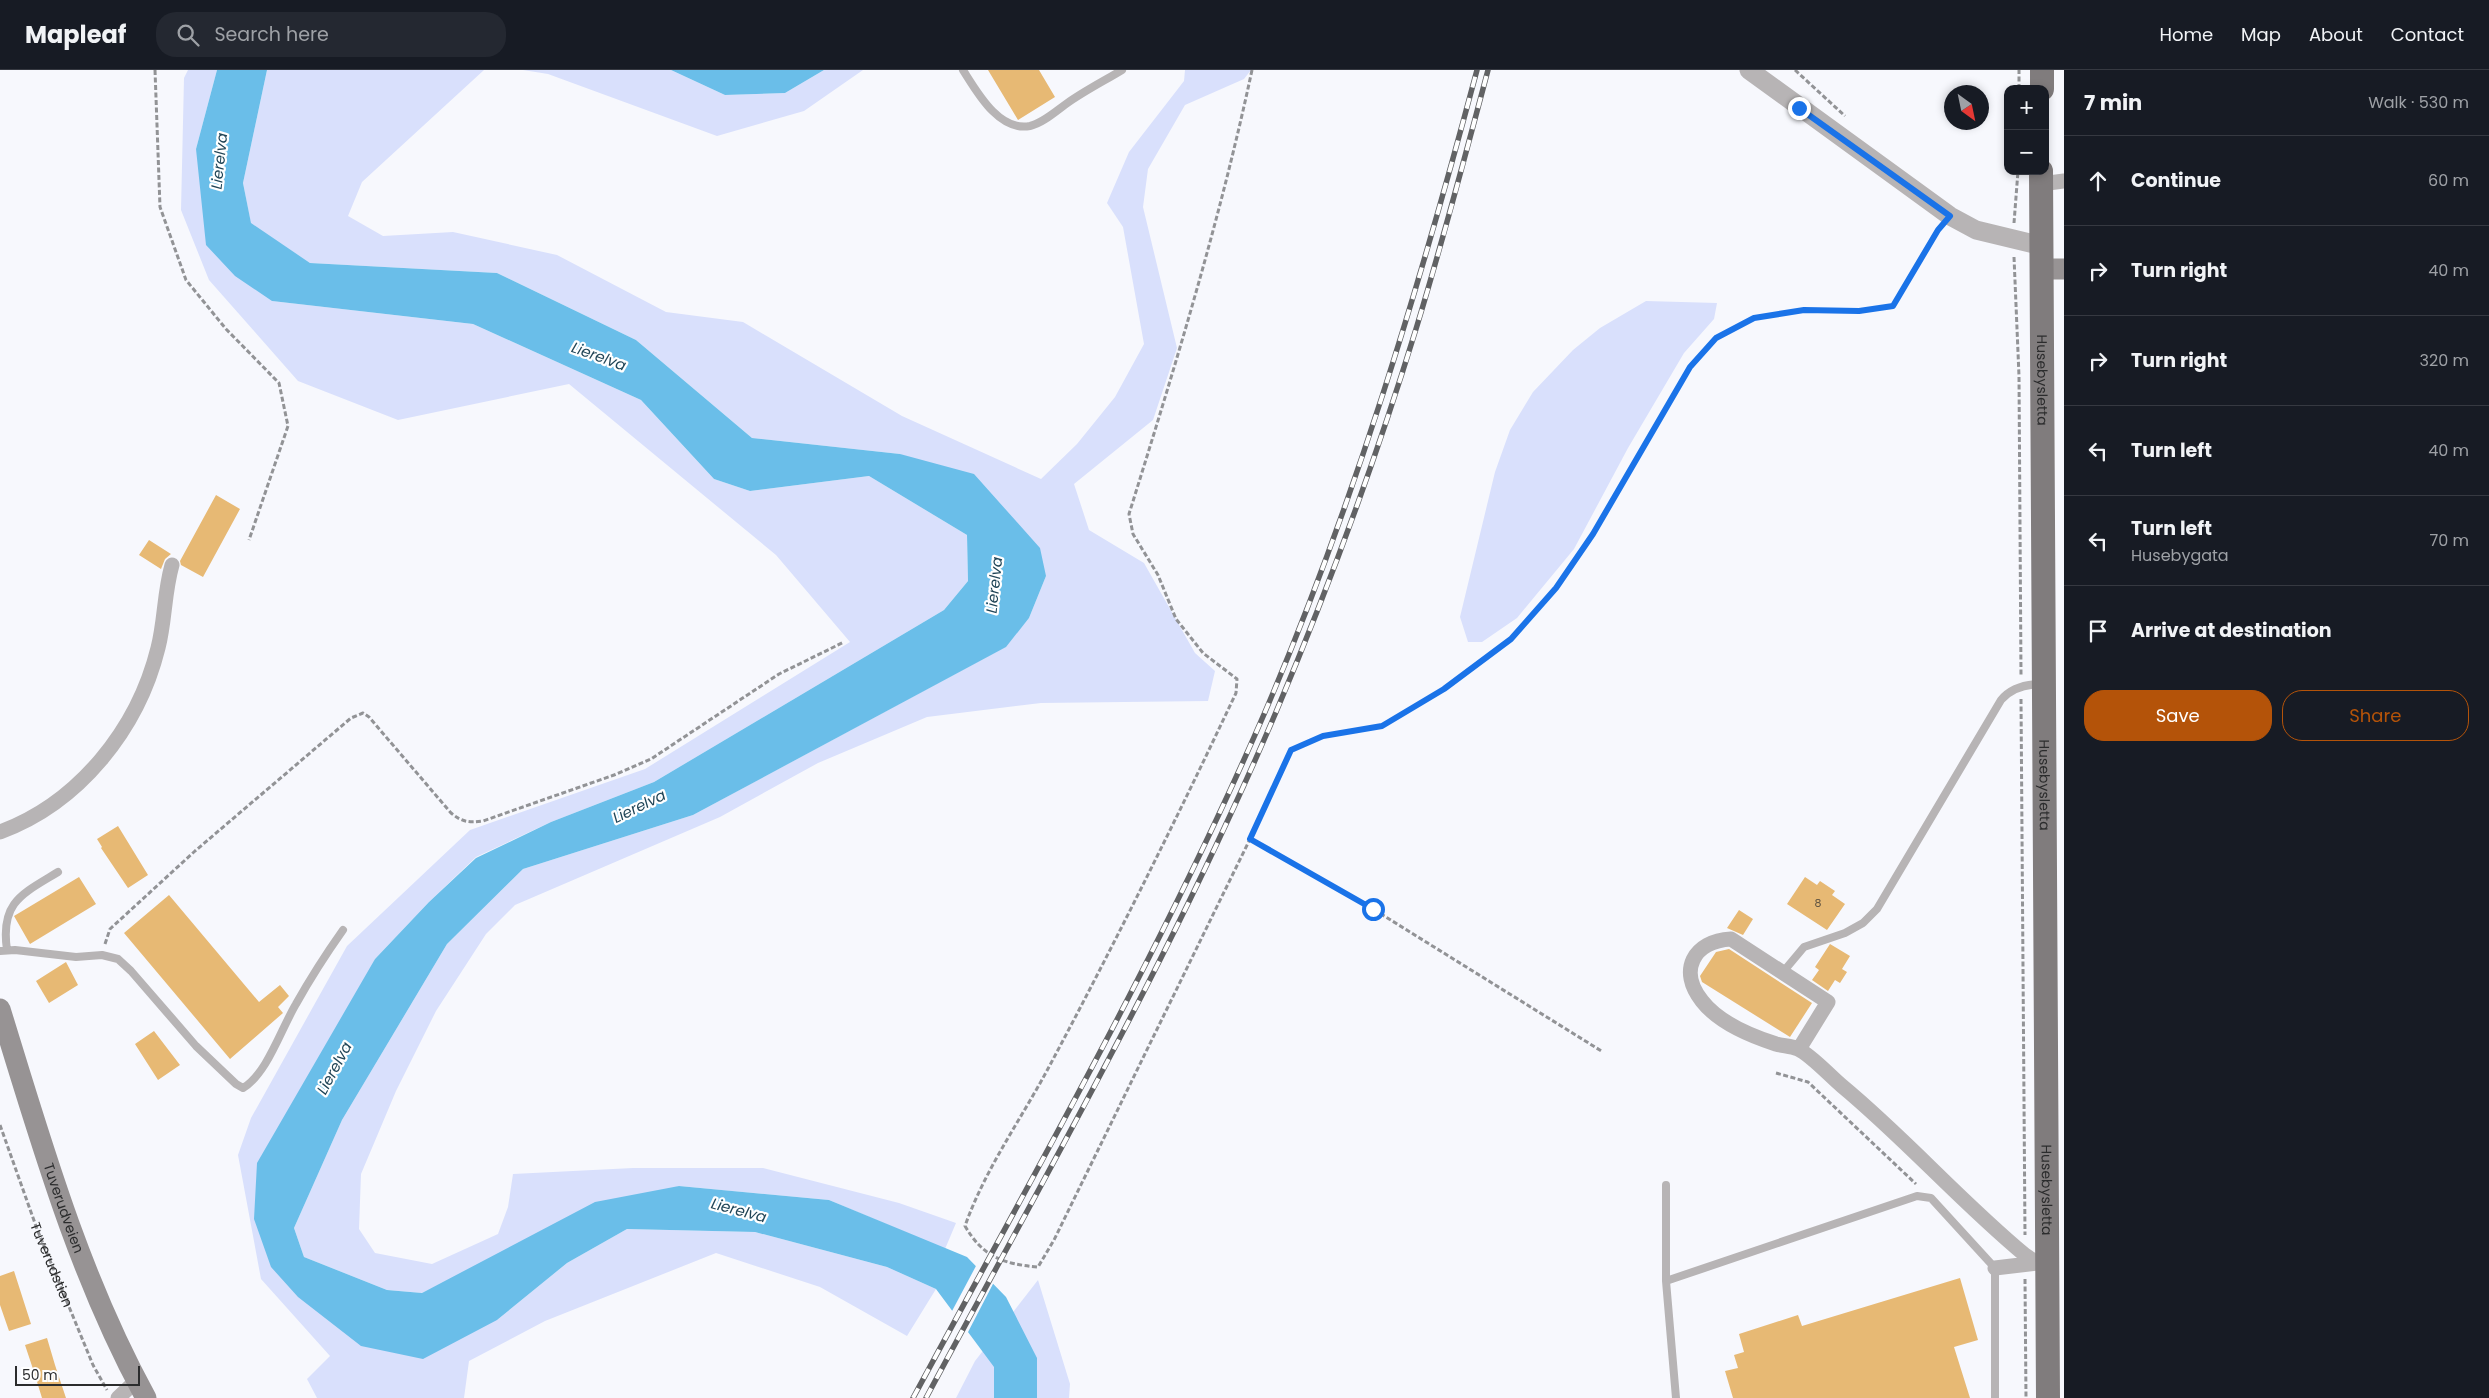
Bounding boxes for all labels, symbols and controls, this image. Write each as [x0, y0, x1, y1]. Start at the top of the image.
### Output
search box [156, 12, 506, 57]
text: Mapleaf [25, 18, 126, 51]
icon: search [174, 21, 202, 49]
text: Search here [214, 21, 329, 48]
text: Home [2159, 22, 2213, 47]
text: Map [2241, 22, 2281, 47]
text: About [2309, 22, 2363, 47]
text: Contact [2391, 22, 2464, 47]
north arrow [1944, 85, 1989, 130]
map controls [2004, 85, 2049, 175]
button: + [2004, 85, 2049, 130]
text: 7 min [2084, 88, 2142, 117]
text: Walk · 530 m [2368, 91, 2469, 114]
route end [1788, 97, 1811, 120]
button: − [2004, 130, 2049, 175]
water label: Lierelva [206, 132, 232, 190]
icon: ahead [2084, 167, 2112, 195]
text: Continue [2131, 167, 2221, 194]
text: 60 m [2428, 169, 2469, 192]
icon: right [2084, 257, 2112, 285]
text: Turn right [2131, 257, 2227, 284]
text: 40 m [2428, 259, 2469, 282]
street label: Husebysletta [2032, 334, 2052, 426]
water label: Lierelva [569, 336, 629, 376]
icon: right [2084, 347, 2112, 375]
text: Turn right [2131, 347, 2227, 374]
text: 320 m [2420, 349, 2469, 372]
icon: left [2084, 437, 2112, 465]
text: Turn left [2131, 437, 2212, 464]
text: 40 m [2428, 439, 2469, 462]
text: Turn left [2131, 515, 2212, 542]
icon: left [2084, 527, 2112, 555]
text: 70 m [2429, 529, 2469, 552]
text: Husebygata [2131, 544, 2229, 567]
water label: Lierelva [981, 556, 1007, 614]
icon: arrive [2084, 617, 2112, 645]
text: Arrive at destination [2131, 617, 2332, 644]
button: Save [2084, 690, 2272, 741]
button: Share [2282, 690, 2469, 741]
street label: Husebysletta [2034, 739, 2055, 831]
water label: Lierelva [609, 784, 669, 828]
house number: 8 [1815, 895, 1822, 911]
route start [1362, 898, 1385, 921]
water label: Lierelva [311, 1038, 357, 1098]
street label: Husebysletta [2037, 1144, 2057, 1236]
street label: Tuverudveien [39, 1160, 89, 1256]
water label: Lierelva [709, 1193, 769, 1227]
street label: Tuverudstien [25, 1219, 78, 1310]
scale bar [15, 1363, 140, 1386]
text: 50 m [22, 1365, 58, 1385]

